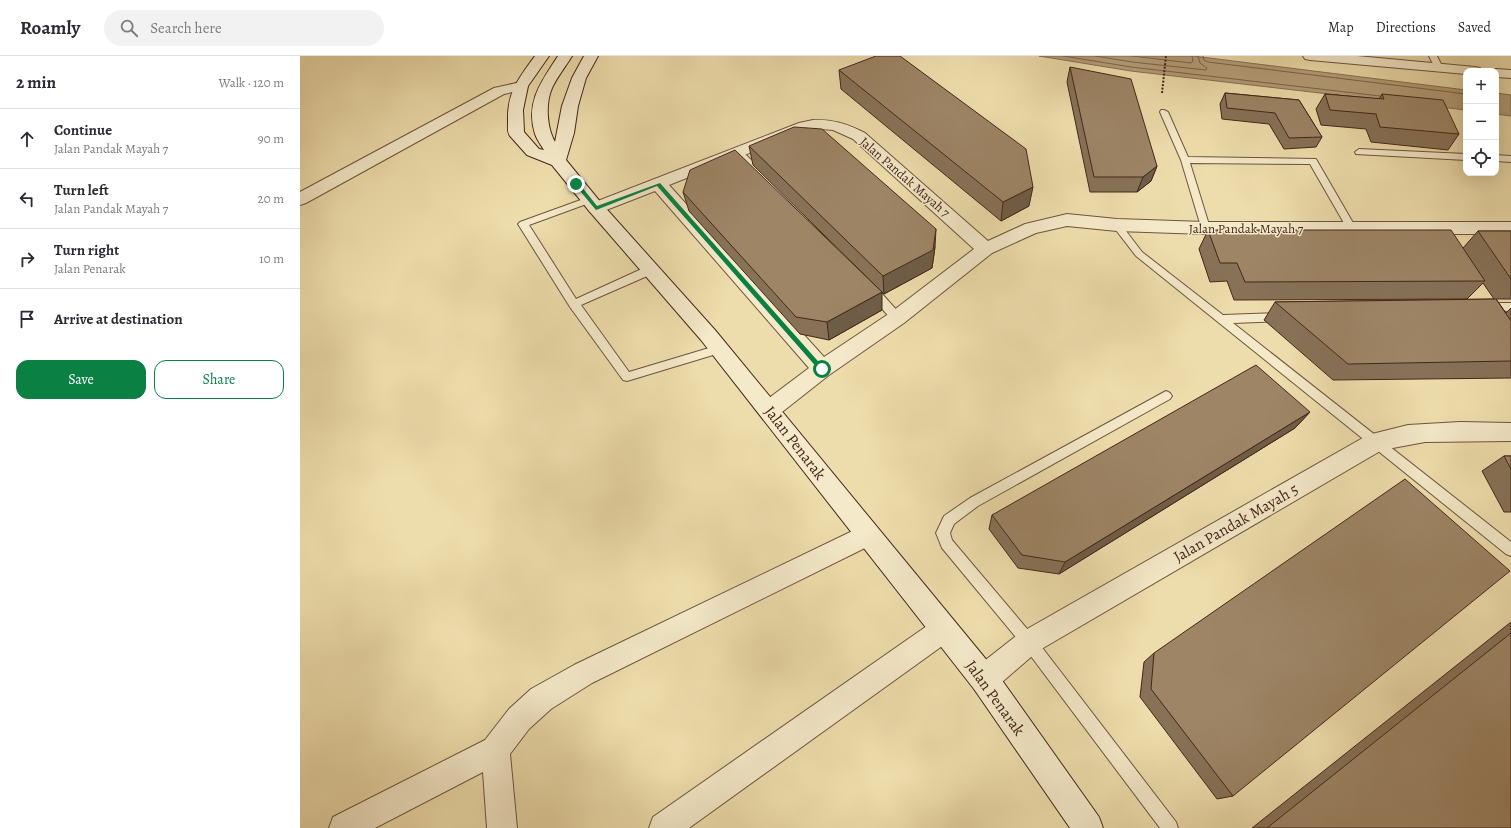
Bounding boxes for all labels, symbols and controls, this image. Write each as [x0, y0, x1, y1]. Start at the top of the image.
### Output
search box [104, 10, 384, 46]
text: Roamly [20, 15, 80, 41]
icon: search [118, 17, 140, 39]
text: Search here [150, 18, 222, 38]
text: Map [1328, 18, 1354, 37]
text: Directions [1376, 18, 1436, 37]
text: Saved [1458, 18, 1491, 37]
map controls [1463, 68, 1499, 176]
button: + [1463, 68, 1499, 104]
text: 2 min [16, 71, 56, 94]
text: Walk · 120 m [219, 74, 284, 91]
button: − [1463, 104, 1499, 140]
text: Continue [54, 120, 112, 140]
icon: ahead [16, 128, 38, 150]
text: 90 m [258, 130, 284, 147]
street label: Jalan Pandak Mayah 7 [856, 133, 954, 221]
text: Jalan Pandak Mayah 7 [54, 140, 168, 157]
button: locate [1463, 140, 1499, 176]
route end [567, 175, 585, 193]
text: Turn left [54, 180, 109, 200]
icon: left [16, 188, 38, 210]
text: 20 m [258, 190, 284, 207]
text: Jalan Pandak Mayah 7 [54, 200, 168, 217]
street label: Jalan Pandak Mayah 7 [1189, 220, 1304, 237]
text: Turn right [54, 240, 119, 260]
icon: right [16, 248, 38, 270]
text: 10 m [259, 250, 284, 267]
text: Jalan Penarak [54, 260, 126, 277]
icon: arrive [16, 308, 38, 330]
text: Arrive at destination [54, 309, 183, 329]
button: Save [16, 360, 146, 399]
button: Share [154, 360, 284, 399]
route start [813, 360, 831, 378]
street label: Jalan Penarak [759, 401, 831, 485]
street label: Jalan Pandak Mayah 5 [1169, 478, 1303, 568]
street label: Jalan Penarak [960, 656, 1030, 740]

